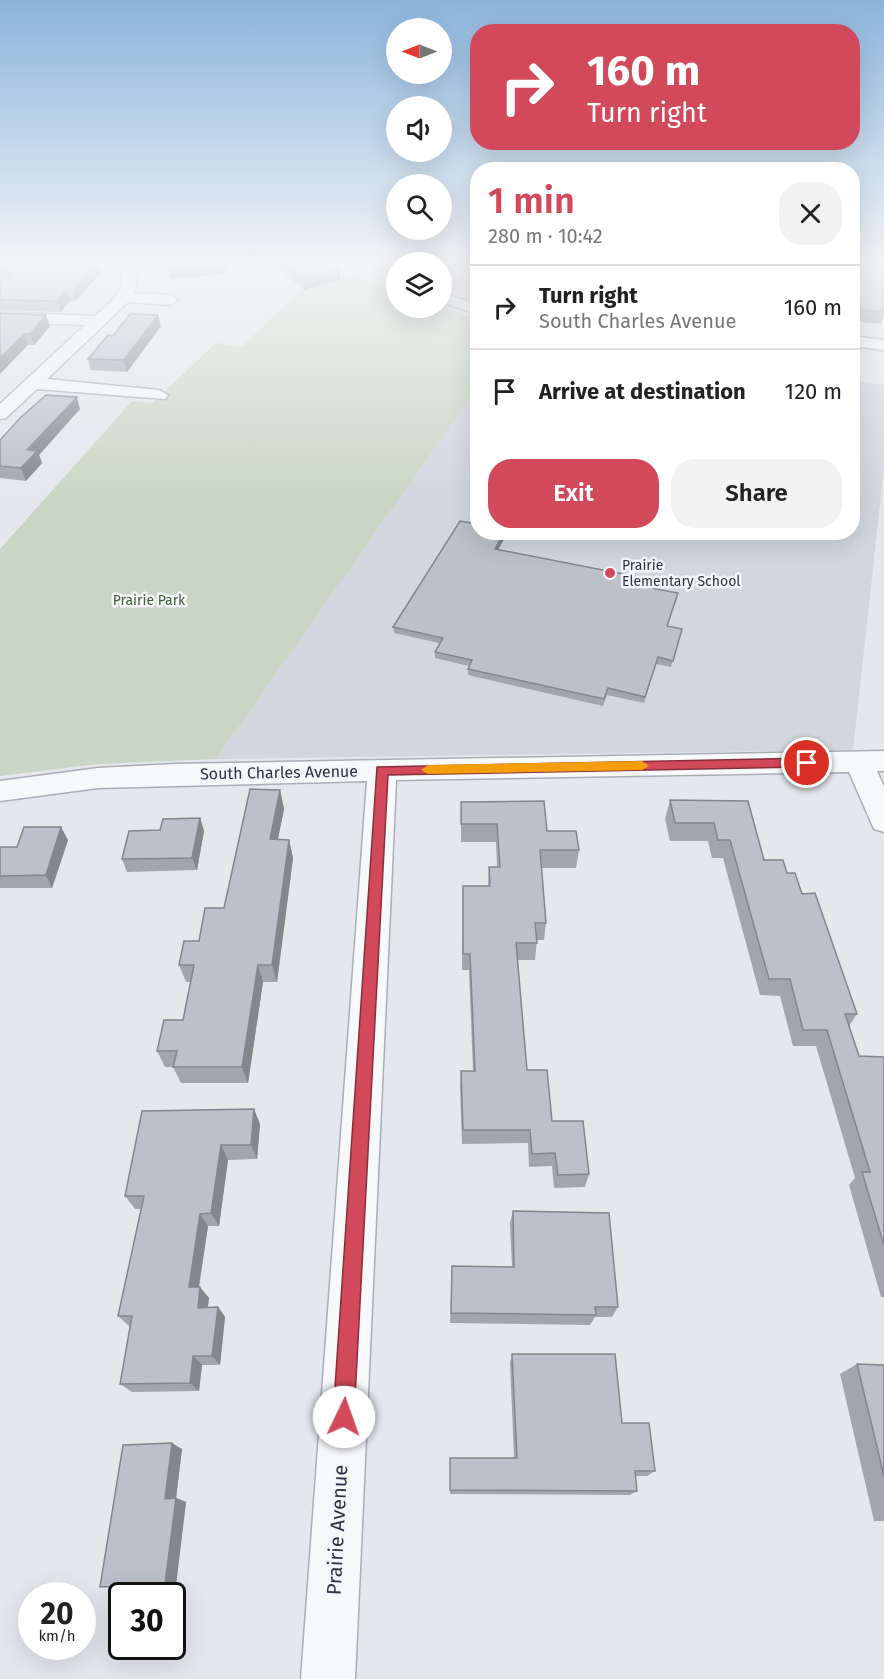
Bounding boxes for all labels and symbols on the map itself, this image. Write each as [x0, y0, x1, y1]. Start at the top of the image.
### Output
north arrow [386, 18, 452, 84]
place label: Prairie Elementary School [622, 557, 740, 590]
marker: Prairie Elementary School [603, 566, 617, 580]
park label: Prairie Park [113, 592, 186, 609]
pin [781, 737, 832, 788]
street label: South Charles Avenue [200, 762, 358, 783]
position arrow [312, 1385, 376, 1449]
street label: Prairie Avenue [322, 1464, 352, 1596]
speed limit sign: 30 [108, 1582, 186, 1660]

